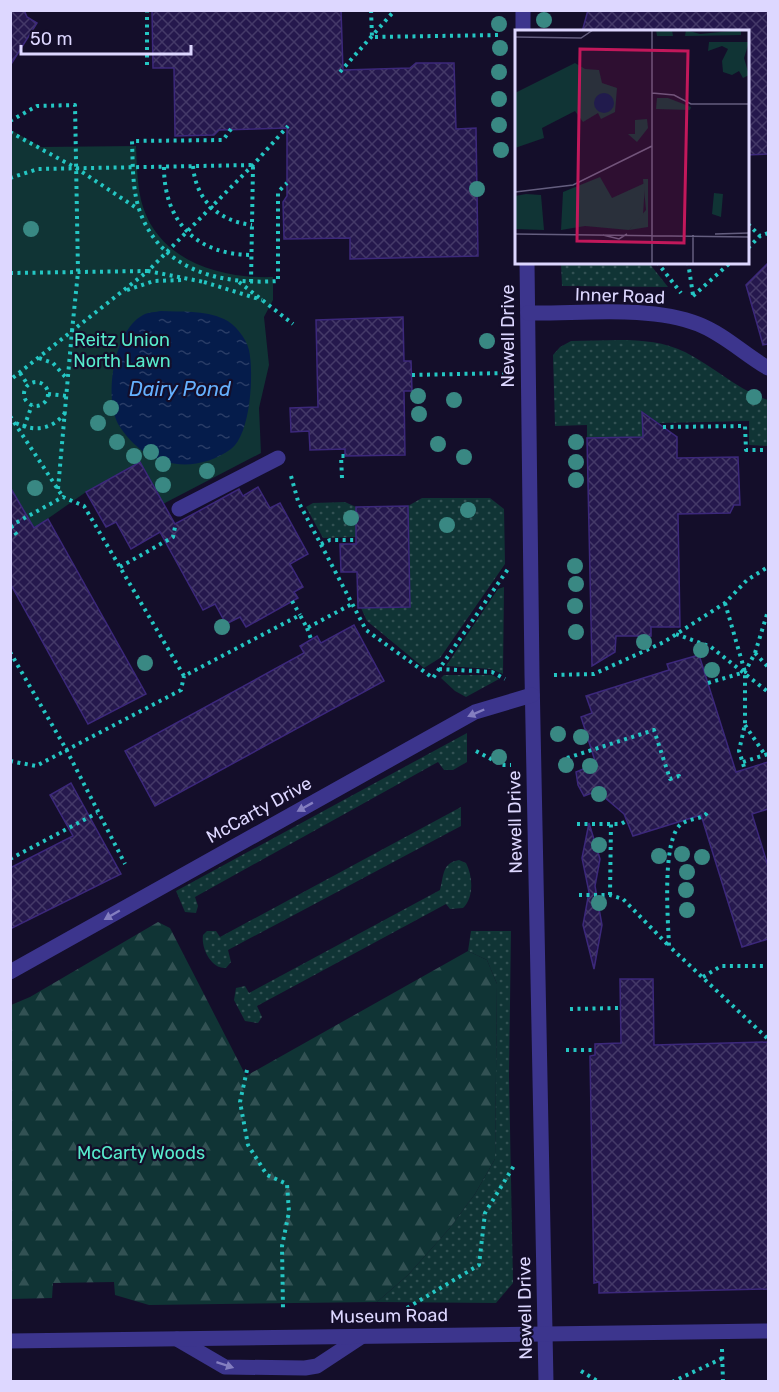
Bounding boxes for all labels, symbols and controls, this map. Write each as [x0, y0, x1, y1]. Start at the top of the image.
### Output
scale bar [21, 18, 190, 56]
text: 50 m [30, 28, 73, 50]
inset map [515, 30, 749, 264]
street label: Inner Road [574, 283, 666, 309]
street label: Newell Drive [497, 284, 519, 388]
park label: Reitz Union North Lawn [73, 329, 171, 372]
water label: Dairy Pond [129, 377, 232, 401]
one-way arrow [467, 708, 485, 718]
street label: Newell Drive [503, 770, 527, 874]
street label: McCarty Drive [202, 772, 316, 848]
one-way arrow [297, 801, 314, 811]
one-way arrow [103, 910, 120, 920]
park label: McCarty Woods [77, 1142, 205, 1164]
street label: Newell Drive [513, 1256, 537, 1360]
street label: Museum Road [330, 1304, 448, 1328]
one-way arrow [216, 1361, 234, 1371]

